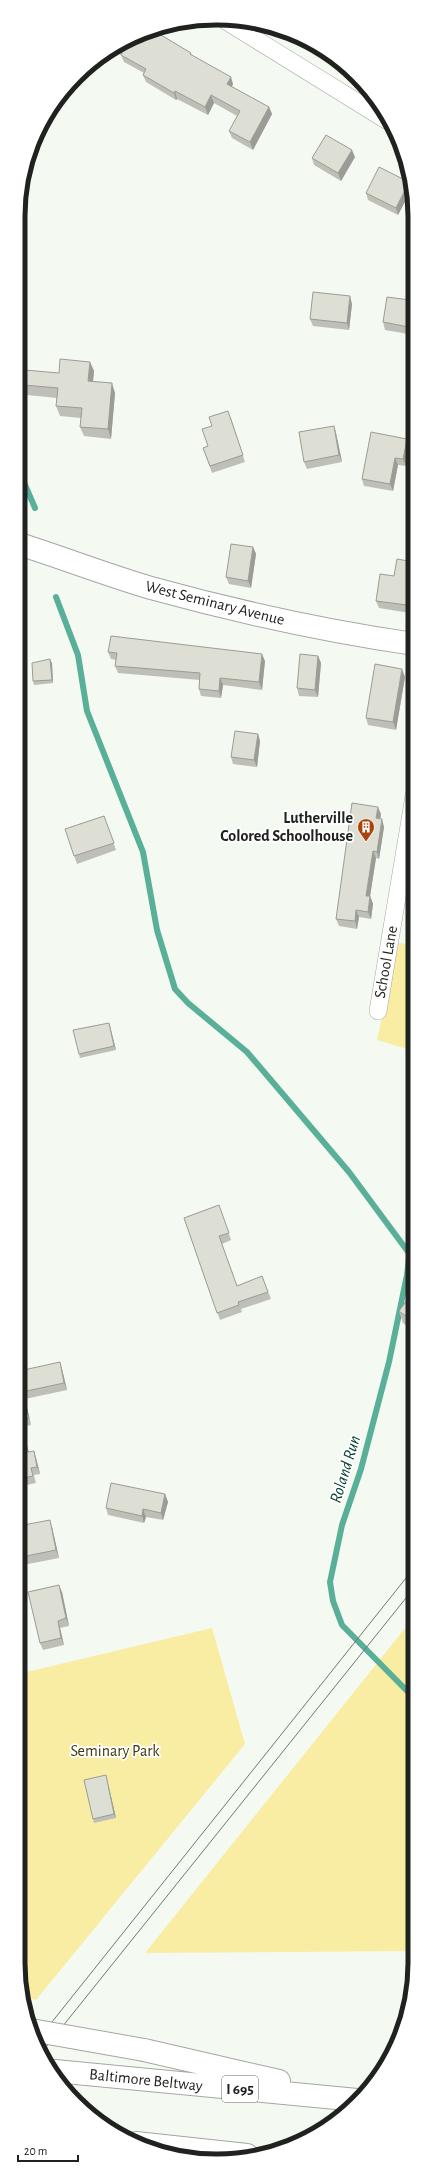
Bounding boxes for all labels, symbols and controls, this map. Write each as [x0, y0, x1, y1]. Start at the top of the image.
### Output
street label: West Seminary Avenue [144, 578, 286, 629]
place label: Lutherville Colored Schoolhouse [220, 810, 353, 844]
building icon: Lutherville Colored Schoolhouse [356, 817, 376, 842]
street label: School Lane [372, 924, 400, 1000]
water label: Roland Run [327, 1433, 363, 1505]
park label: Seminary Park [70, 1743, 160, 1760]
street label: Baltimore Beltway [88, 2066, 204, 2095]
road number: I 695 [222, 2076, 258, 2102]
scale bar [18, 2137, 78, 2163]
text: 20 m [24, 2145, 47, 2157]

